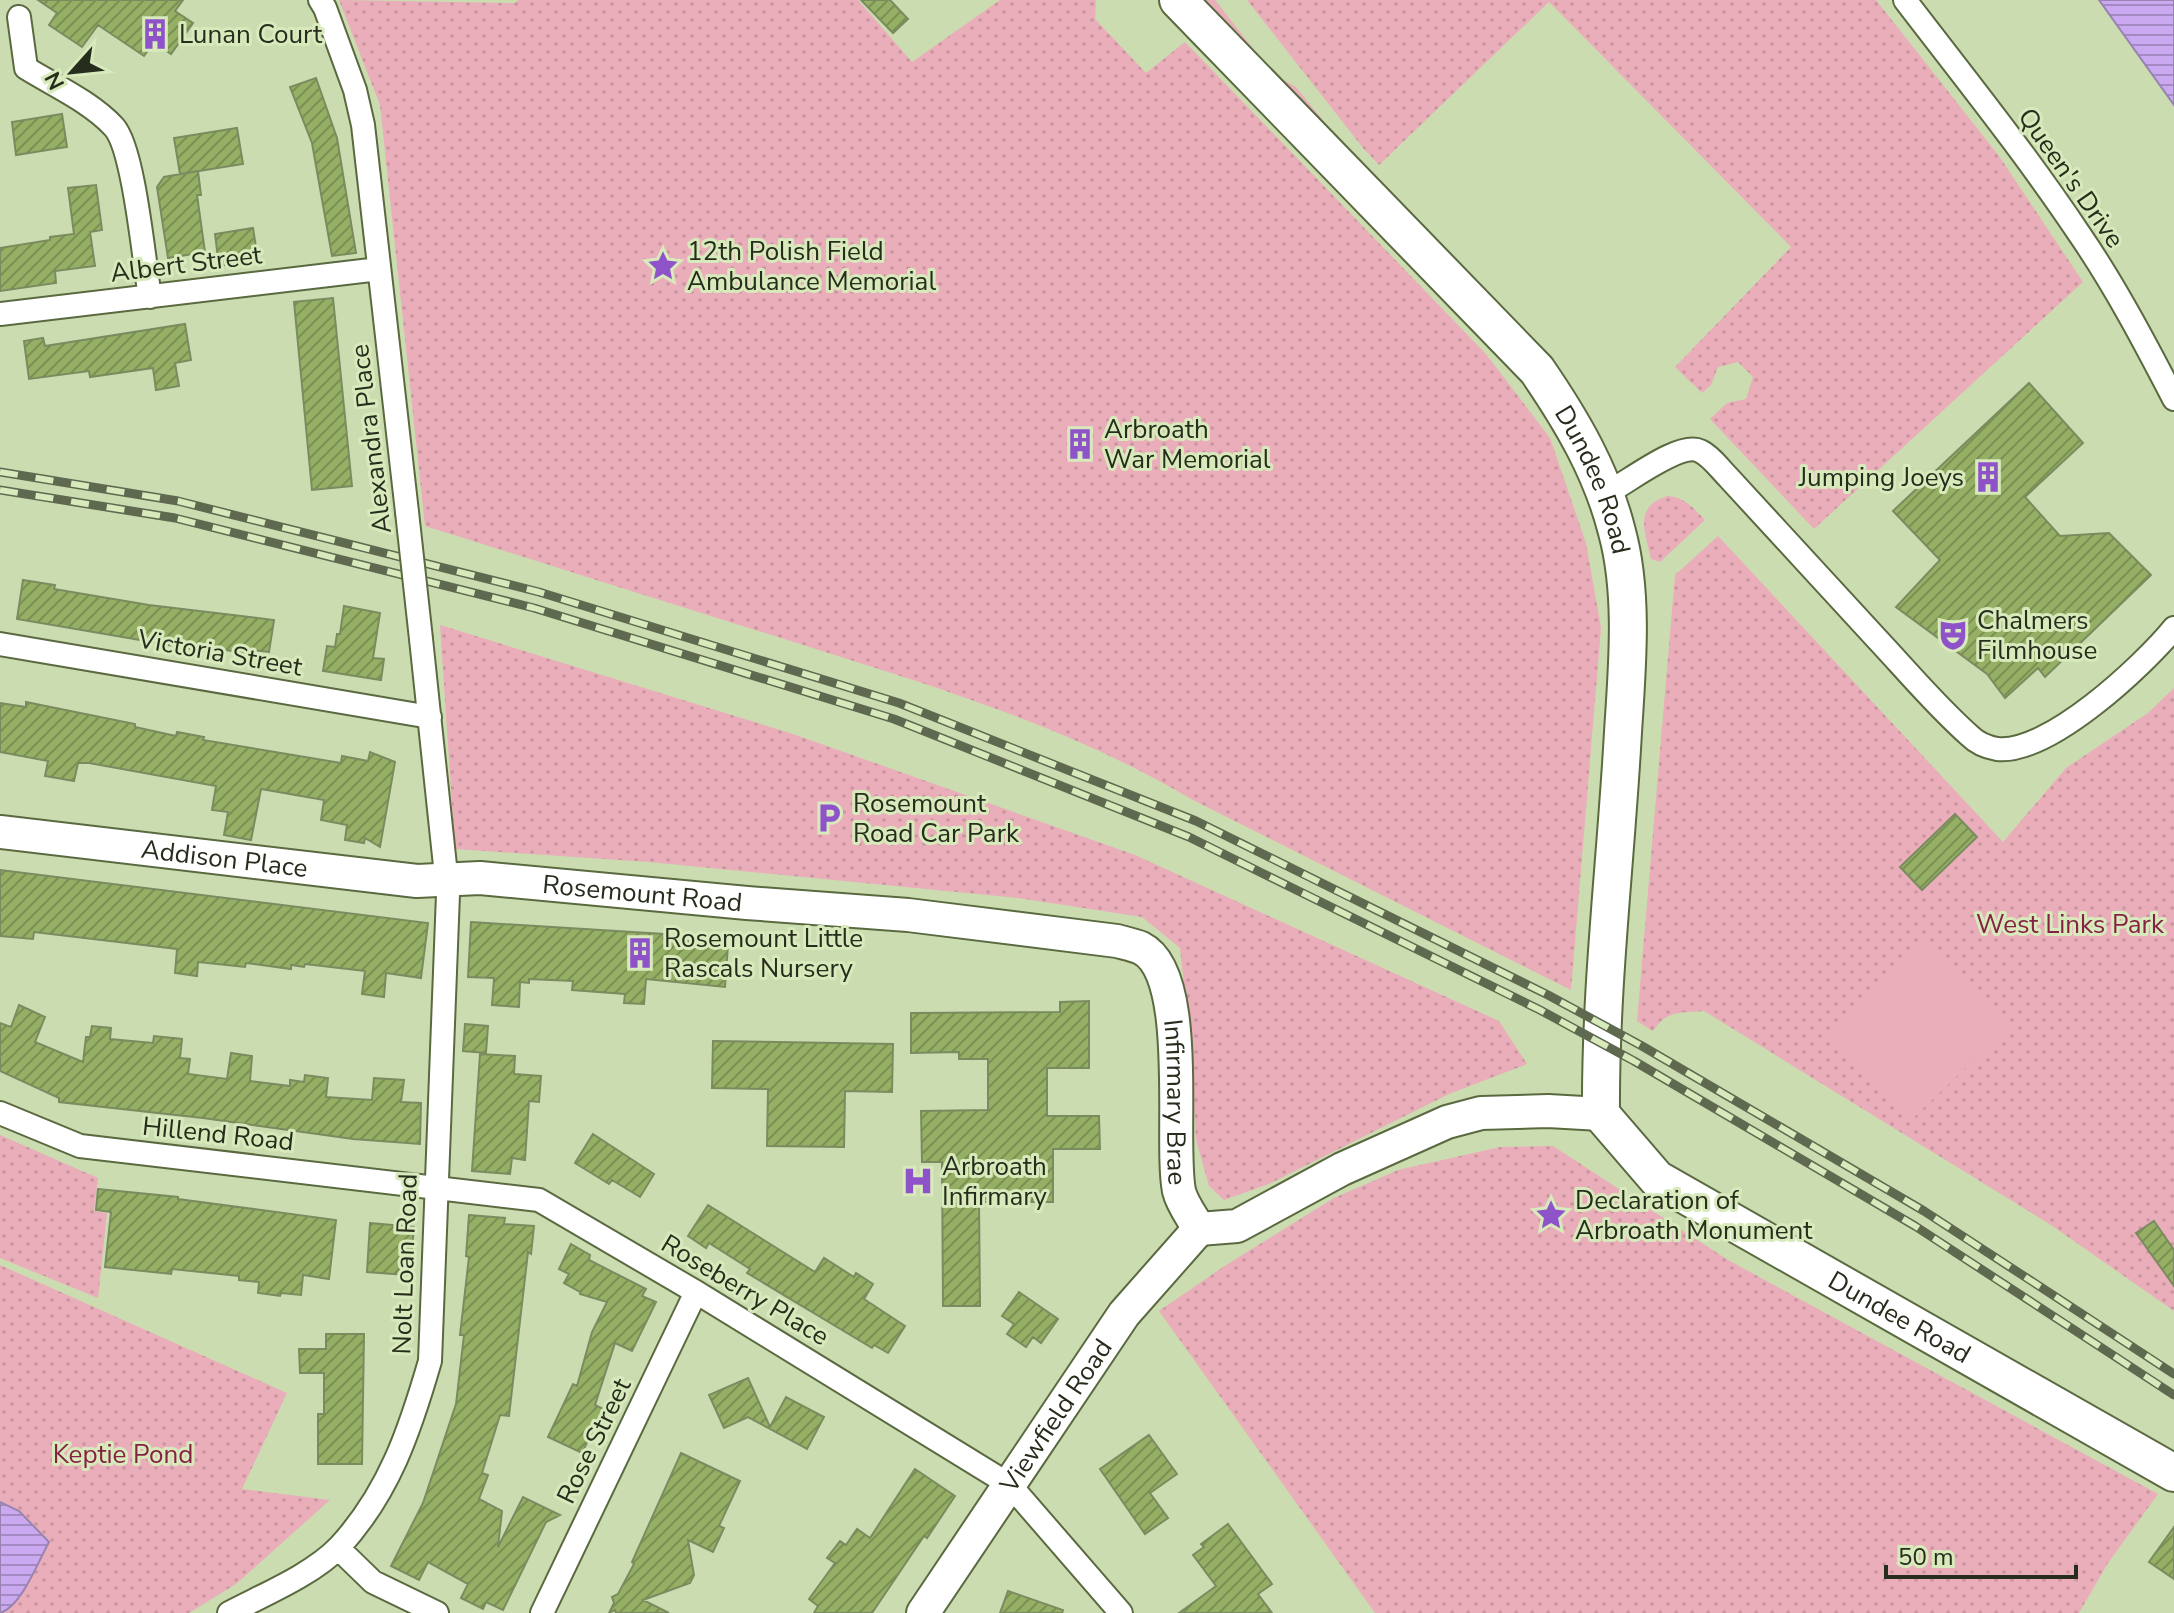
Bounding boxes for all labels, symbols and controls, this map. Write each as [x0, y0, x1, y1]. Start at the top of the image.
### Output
building icon: Lunan Court [138, 17, 172, 51]
place label: Lunan Court [179, 17, 323, 52]
north arrow [32, 32, 112, 112]
text: N [38, 66, 72, 95]
street label: Queen's Drive [2010, 101, 2132, 255]
place label: 12th Polish Field Ambulance Memorial [687, 234, 936, 299]
street label: Albert Street [108, 237, 265, 291]
place icon: 12th Polish Field Ambulance Memorial [646, 249, 680, 283]
street label: Alexandra Place [342, 342, 400, 536]
street label: Dundee Road [1547, 399, 1639, 557]
place label: Arbroath War Memorial [1104, 412, 1271, 477]
building icon: Arbroath War Memorial [1063, 427, 1097, 461]
place label: Jumping Joeys [1798, 460, 1964, 495]
building icon: Jumping Joeys [1971, 460, 2005, 494]
place label: Chalmers Filmhouse [1977, 603, 2097, 668]
theatre icon: Chalmers Filmhouse [1936, 618, 1970, 652]
street label: Victoria Street [134, 621, 306, 685]
place label: Rosemount Road Car Park [853, 786, 1020, 851]
parking icon: Rosemount Road Car Park [812, 801, 846, 835]
street label: Addison Place [139, 831, 310, 886]
street label: Rosemount Road [541, 866, 744, 920]
park label: West Links Park [1976, 907, 2165, 942]
place label: Rosemount Little Rascals Nursery [664, 921, 863, 986]
building icon: Rosemount Little Rascals Nursery [623, 936, 657, 970]
street label: Infirmary Brae [1155, 1017, 1195, 1187]
street label: Hillend Road [141, 1109, 295, 1159]
place label: Arbroath Infirmary [942, 1149, 1047, 1214]
hospital icon: Arbroath Infirmary [901, 1164, 935, 1198]
street label: Nolt Loan Road [384, 1173, 426, 1355]
place label: Declaration of Arbroath Monument [1575, 1183, 1813, 1248]
place icon: Declaration of Arbroath Monument [1534, 1198, 1568, 1232]
street label: Roseberry Place [655, 1226, 835, 1354]
street label: Dundee Road [1822, 1263, 1977, 1371]
street label: Viewfield Road [991, 1332, 1120, 1500]
street label: Rose Street [549, 1372, 640, 1510]
park label: Keptie Pond [53, 1437, 193, 1472]
scale bar [1886, 1529, 2076, 1579]
text: 50 m [1898, 1541, 1954, 1573]

